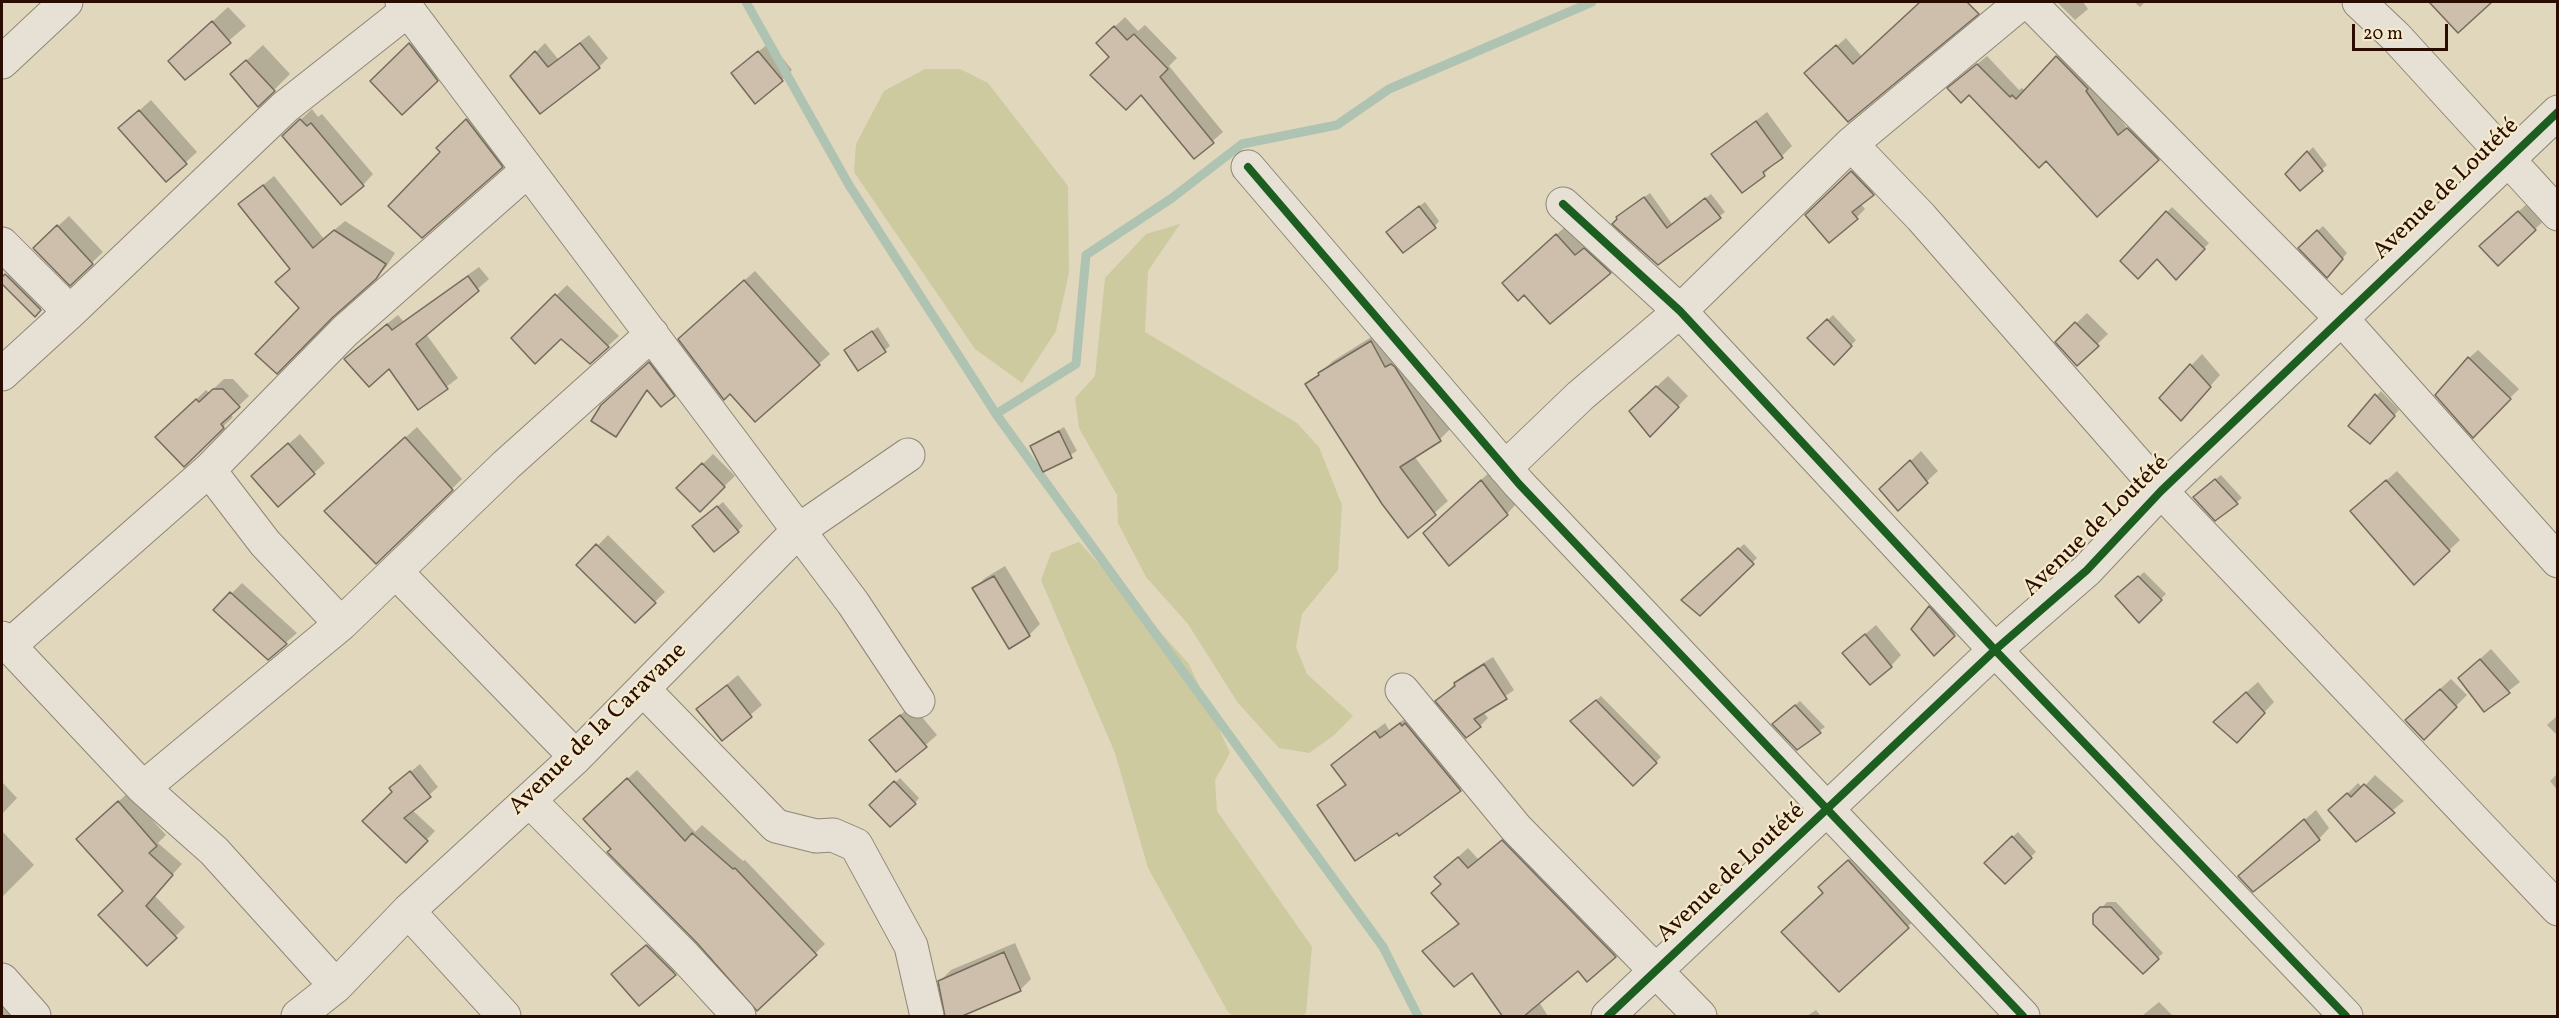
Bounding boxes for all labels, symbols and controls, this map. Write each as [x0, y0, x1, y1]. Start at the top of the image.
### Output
scale bar [2355, 12, 2451, 50]
text: 20 m [2363, 22, 2403, 47]
street label: Avenue de Loutété [2368, 113, 2526, 267]
street label: Avenue de Loutété [2018, 450, 2176, 604]
street label: Avenue de la Caravane [504, 638, 694, 822]
street label: Avenue de Loutété [1652, 798, 1812, 950]

